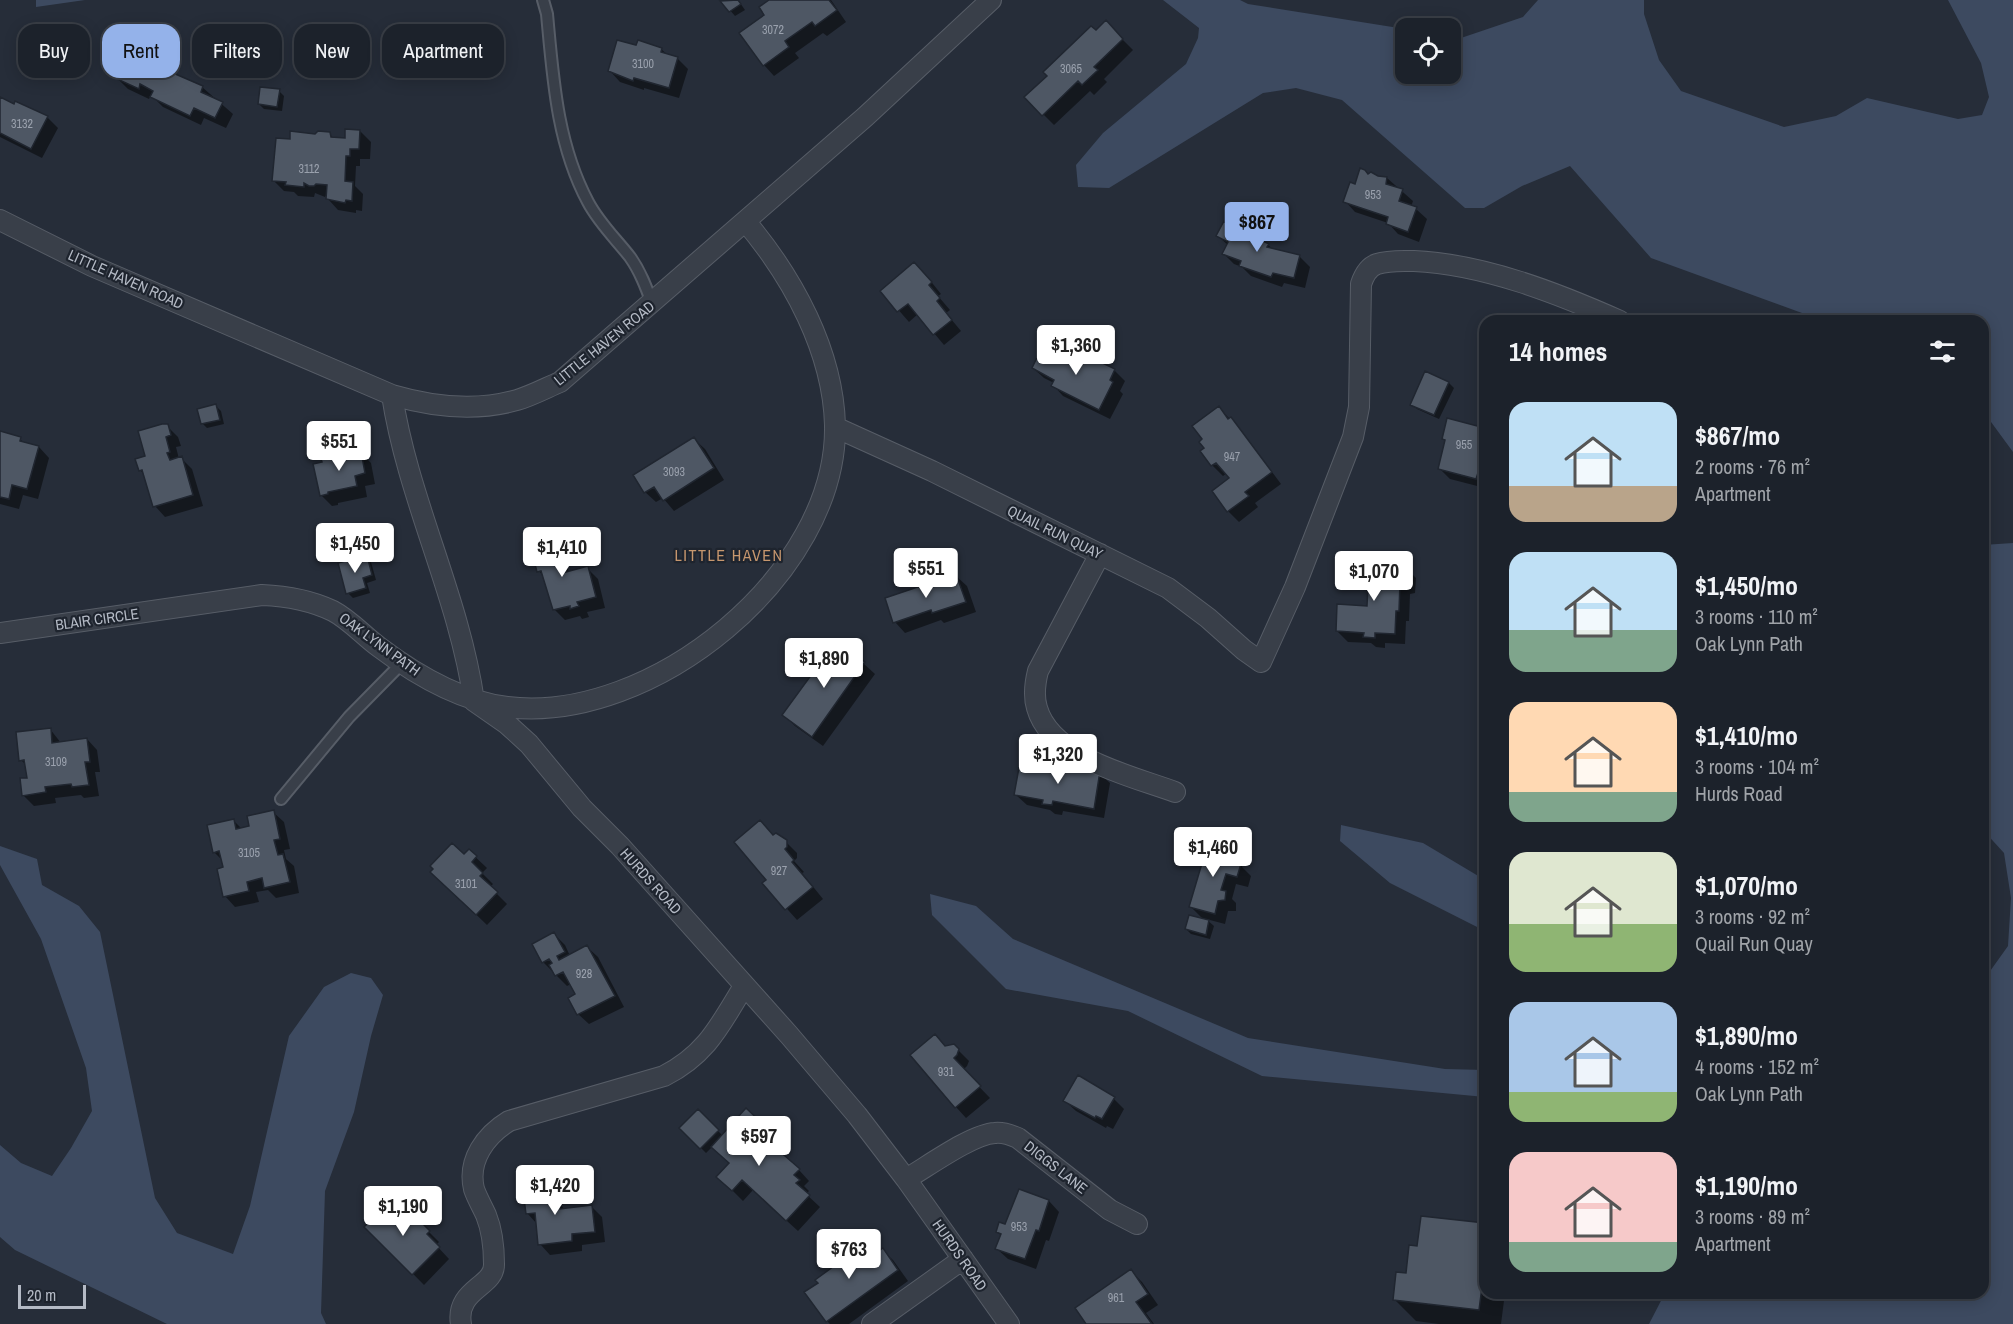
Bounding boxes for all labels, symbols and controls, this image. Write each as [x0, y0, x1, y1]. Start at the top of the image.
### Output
map controls [1395, 18, 1461, 84]
button: locate [1395, 18, 1461, 84]
house number: 3072 [762, 22, 784, 38]
chip: Buy [18, 24, 90, 78]
chip: Rent [102, 24, 180, 78]
chip: Filters [192, 24, 282, 78]
chip: New [294, 24, 370, 78]
chip: Apartment [382, 24, 504, 78]
house number: 3100 [632, 56, 654, 72]
house number: 3065 [1060, 61, 1082, 77]
house number: 3132 [11, 116, 33, 132]
house number: 3112 [298, 161, 320, 177]
house number: 953 [1365, 187, 1381, 203]
pin: $867 [1221, 202, 1293, 253]
text: $867 [1239, 208, 1275, 235]
street label: LITTLE HAVEN ROAD [65, 244, 187, 314]
street label: LITTLE HAVEN ROAD [549, 296, 659, 390]
pin: $1,360 [1027, 325, 1125, 376]
text: $1,360 [1051, 331, 1101, 358]
text: 14 homes [1509, 334, 1607, 369]
icon: filters [1926, 335, 1959, 368]
text: $867/mo [1695, 418, 1780, 453]
pin: $551 [303, 421, 375, 472]
icon: home [1557, 426, 1629, 498]
text: $551 [321, 427, 357, 454]
house number: 955 [1456, 437, 1473, 453]
house number: 947 [1224, 449, 1241, 465]
text: 2 rooms · 76 m² [1695, 453, 1810, 480]
house number: 3093 [663, 464, 685, 480]
text: Apartment [1695, 480, 1771, 507]
street label: QUAIL RUN QUAY [1004, 500, 1107, 565]
pin: $1,450 [306, 523, 404, 574]
pin: $1,410 [513, 527, 611, 578]
text: $1,450 [330, 529, 380, 556]
text: $1,410 [537, 533, 587, 560]
district label: LITTLE HAVEN [675, 544, 783, 566]
pin: $551 [890, 548, 962, 599]
pin: $1,070 [1325, 551, 1423, 602]
text: $551 [908, 554, 944, 581]
text: $1,070 [1349, 557, 1399, 584]
text: $1,450/mo [1695, 568, 1798, 603]
icon: home [1557, 576, 1629, 648]
street label: BLAIR CIRCLE [54, 603, 140, 635]
text: 3 rooms · 110 m² [1695, 603, 1818, 630]
street label: OAK LYNN PATH [335, 607, 425, 681]
text: Oak Lynn Path [1695, 630, 1803, 657]
pin: $1,890 [775, 638, 873, 689]
text: $1,890 [799, 644, 849, 671]
text: $1,410/mo [1695, 718, 1798, 753]
icon: home [1557, 726, 1629, 798]
pin: $1,320 [1009, 734, 1107, 785]
text: $1,320 [1033, 740, 1083, 767]
text: 3 rooms · 104 m² [1695, 753, 1819, 780]
house number: 3109 [45, 754, 67, 770]
text: Hurds Road [1695, 780, 1783, 807]
pin: $1,460 [1164, 827, 1262, 878]
text: $1,460 [1188, 833, 1238, 860]
street label: HURDS ROAD [616, 843, 687, 919]
house number: 3105 [238, 845, 260, 861]
house number: 927 [771, 863, 788, 879]
text: $1,070/mo [1695, 868, 1798, 903]
house number: 3101 [455, 876, 477, 892]
icon: home [1557, 876, 1629, 948]
text: 3 rooms · 92 m² [1695, 903, 1810, 930]
text: Quail Run Quay [1695, 930, 1813, 957]
house number: 928 [576, 966, 592, 982]
text: $1,890/mo [1695, 1018, 1798, 1053]
icon: home [1557, 1026, 1629, 1098]
text: 4 rooms · 152 m² [1695, 1053, 1819, 1080]
house number: 931 [938, 1064, 955, 1080]
text: Oak Lynn Path [1695, 1080, 1803, 1107]
pin: $597 [723, 1116, 795, 1167]
text: $597 [741, 1122, 777, 1149]
street label: DIGGS LANE [1020, 1136, 1092, 1198]
pin: $1,420 [506, 1165, 604, 1216]
text: $1,190/mo [1695, 1168, 1798, 1203]
text: $1,420 [530, 1171, 580, 1198]
icon: home [1557, 1176, 1629, 1248]
pin: $1,190 [354, 1186, 452, 1237]
text: $1,190 [378, 1192, 428, 1219]
text: 3 rooms · 89 m² [1695, 1203, 1810, 1230]
street label: HURDS ROAD [928, 1215, 992, 1295]
house number: 953 [1011, 1219, 1027, 1235]
pin: $763 [813, 1229, 885, 1280]
text: Apartment [1695, 1230, 1771, 1257]
text: $763 [831, 1235, 867, 1262]
scale bar [18, 1282, 86, 1310]
text: 20 m [27, 1284, 56, 1306]
house number: 961 [1108, 1290, 1125, 1306]

